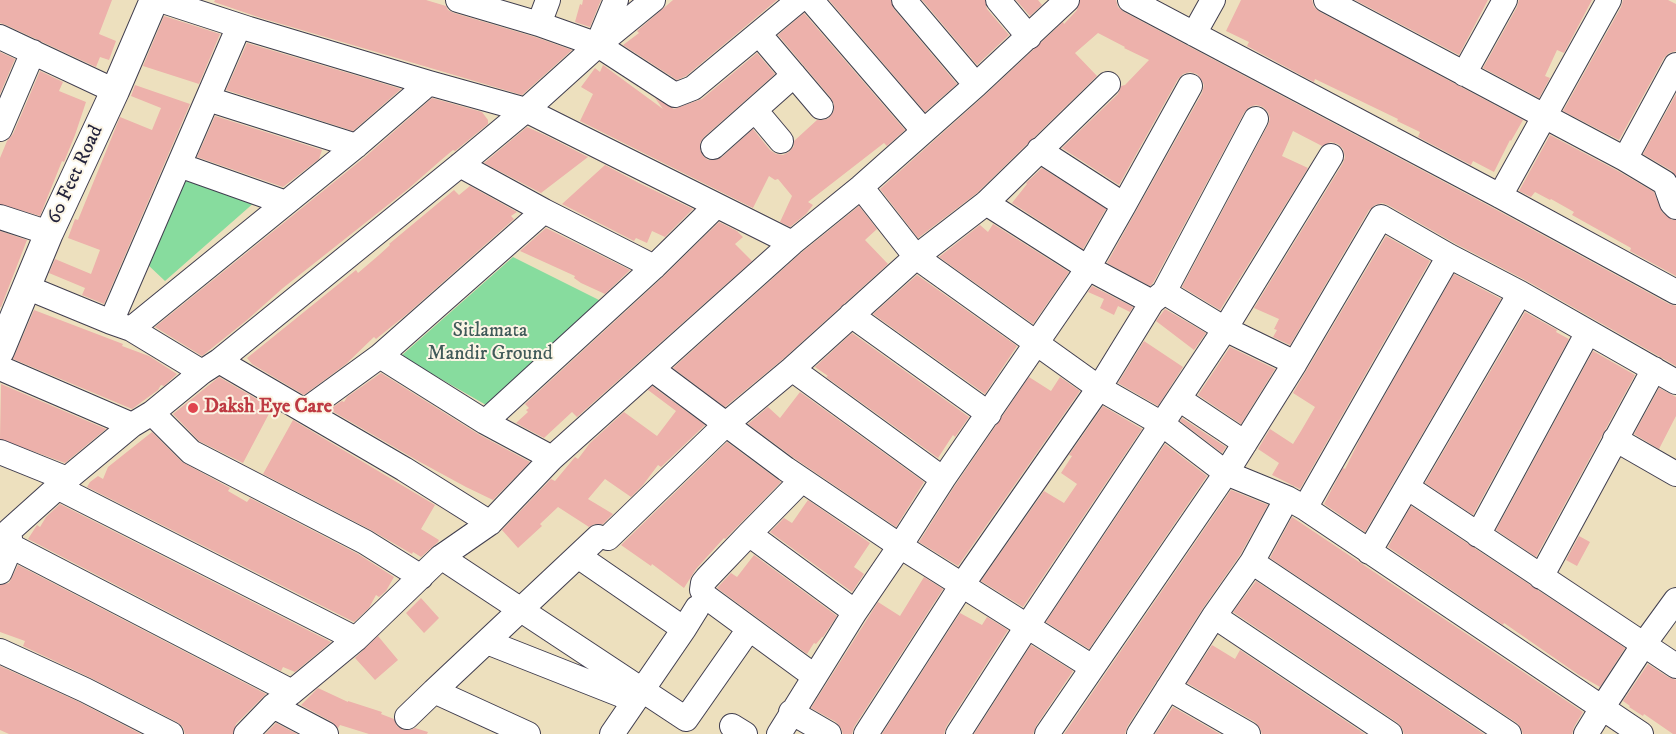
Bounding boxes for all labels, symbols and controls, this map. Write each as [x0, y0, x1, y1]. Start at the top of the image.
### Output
street label: 60 Feet Road [43, 122, 109, 228]
park label: Sitlamata Mandir Ground [427, 320, 553, 367]
place label: Daksh Eye Care [204, 396, 332, 420]
marker: Daksh Eye Care [186, 401, 200, 415]

